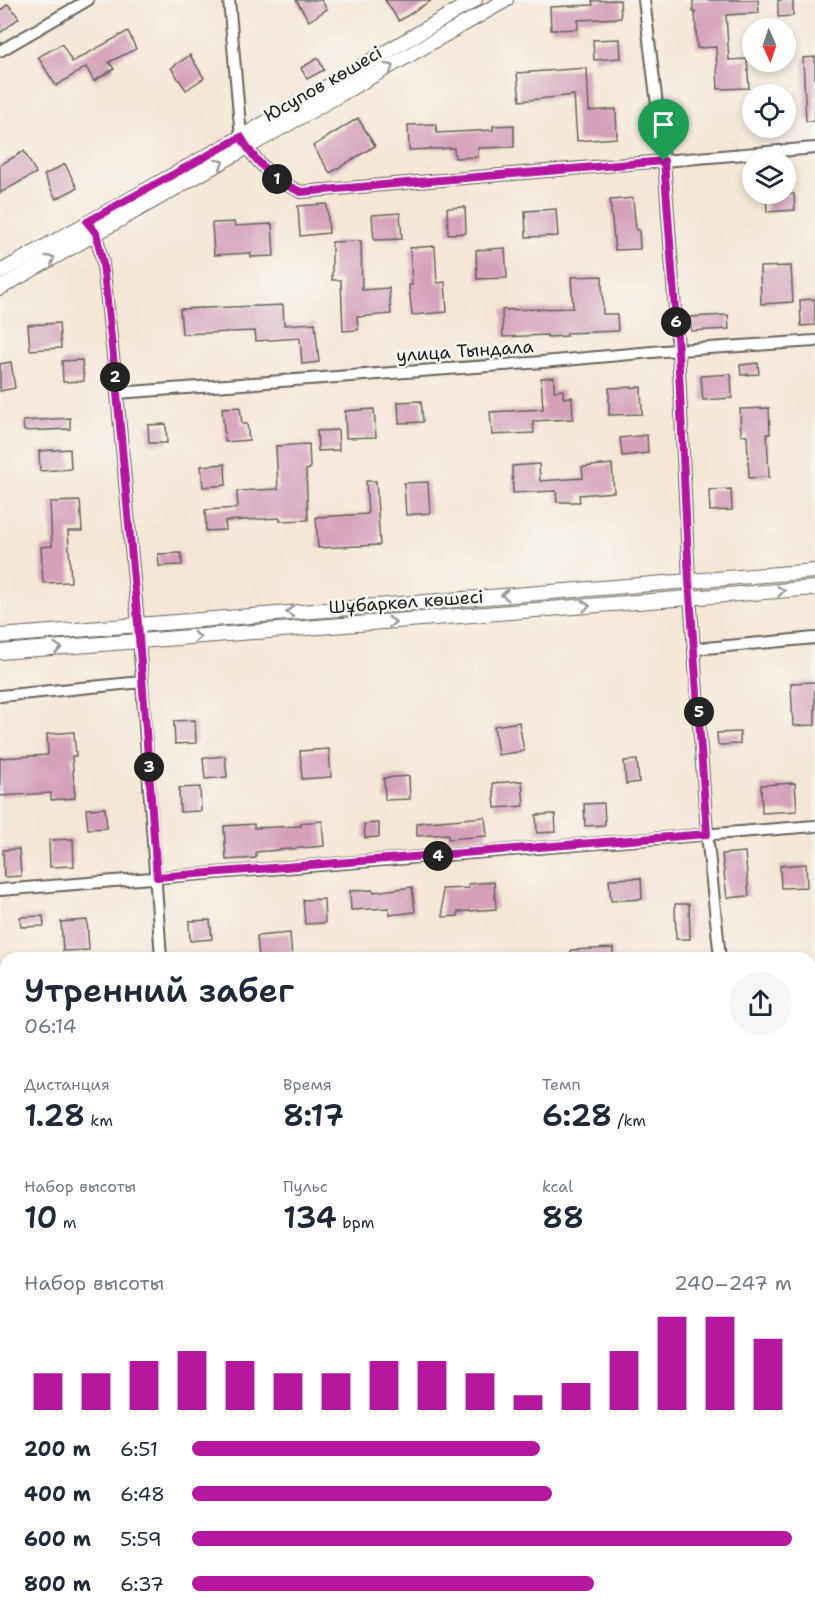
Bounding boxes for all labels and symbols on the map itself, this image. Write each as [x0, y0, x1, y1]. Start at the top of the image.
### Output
north arrow [742, 18, 796, 72]
street label: Юсупов көшесі [260, 40, 386, 128]
one-way arrow [384, 62, 394, 74]
pin [638, 99, 689, 161]
one-way arrow [214, 159, 225, 170]
pin: 1 [262, 164, 292, 194]
one-way arrow [45, 255, 55, 267]
pin: 6 [661, 307, 691, 337]
street label: улица Тындала [396, 334, 534, 368]
pin: 2 [100, 362, 130, 392]
one-way arrow [776, 584, 785, 597]
street label: Шұбаркөл көшесі [328, 585, 484, 619]
one-way arrow [501, 588, 510, 601]
one-way arrow [582, 600, 591, 613]
one-way arrow [285, 605, 294, 618]
one-way arrow [387, 615, 396, 628]
one-way arrow [193, 631, 202, 644]
one-way arrow [54, 642, 63, 655]
pin: 5 [684, 697, 714, 727]
pin: 3 [134, 752, 164, 782]
pin: 4 [423, 841, 453, 871]

